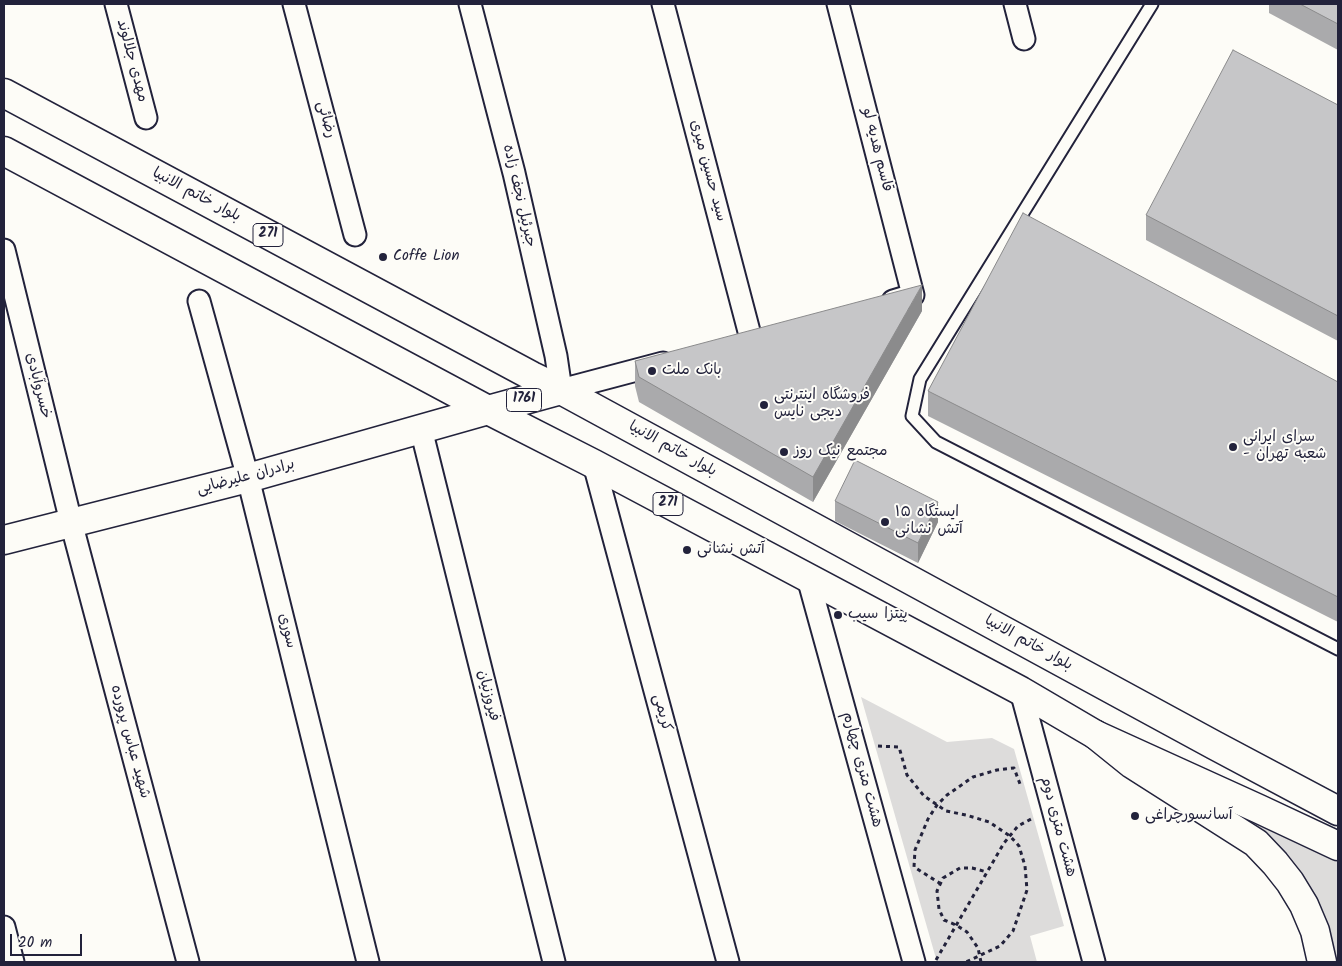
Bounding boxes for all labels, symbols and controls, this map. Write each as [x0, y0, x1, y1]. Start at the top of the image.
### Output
street label: مهدی جلالوند [111, 18, 151, 104]
street label: رضائی [311, 100, 339, 140]
street label: قاسم هدیه لو [857, 106, 895, 194]
street label: سید حسین میری [685, 118, 729, 224]
street label: جبرئیل نجف زاده [497, 143, 539, 249]
street label: بلوار خاتم الانبیا [149, 165, 243, 227]
road number: 271 [253, 224, 283, 246]
place label: Coffe Lion [393, 248, 459, 266]
marker: Coffe Lion [377, 251, 389, 263]
street label: خسروآبادی [20, 351, 54, 421]
place label: بانک ملت [662, 362, 722, 380]
marker: بانک ملت [646, 365, 658, 377]
place label: فروشگاه اینترنتی دیجی نایس [774, 387, 870, 422]
road number: 1761 [506, 388, 542, 412]
marker: فروشگاه اینترنتی دیجی نایس [758, 399, 770, 411]
street label: بلوار خاتم الانبیا [625, 418, 719, 482]
place label: سرای ایرانی - شعبه تهران [1243, 429, 1326, 464]
marker: سرای ایرانی - شعبه تهران [1227, 441, 1239, 453]
place label: مجتمع نیک‌ روز [794, 443, 887, 461]
marker: مجتمع نیک‌ روز [778, 446, 790, 458]
street label: برادران علیرضایی [195, 456, 297, 500]
road number: 271 [653, 492, 683, 516]
place label: ایستگاه ۱۵ آتش نشانی [895, 504, 963, 539]
marker: ایستگاه ۱۵ آتش نشانی [879, 516, 891, 528]
place label: آتش نشانی [697, 541, 765, 559]
marker: آتش نشانی [681, 544, 693, 556]
place label: پیتزا سیب [848, 606, 908, 624]
marker: پیتزا سیب [832, 609, 844, 621]
street label: سوری [273, 612, 299, 650]
street label: بلوار خاتم الانبیا [981, 612, 1075, 676]
street label: فیروزنیان [472, 669, 502, 723]
street label: شهید عباس پرورده [105, 683, 153, 801]
street label: کریمی [647, 692, 675, 734]
street label: هشت متری چهارم [837, 710, 885, 830]
street label: هشت متری دوم [1035, 775, 1079, 879]
place label: آسانسورچراغی [1145, 807, 1233, 825]
marker: آسانسورچراغی [1129, 810, 1141, 822]
scale bar [12, 924, 85, 956]
text: 20 m [18, 931, 52, 955]

